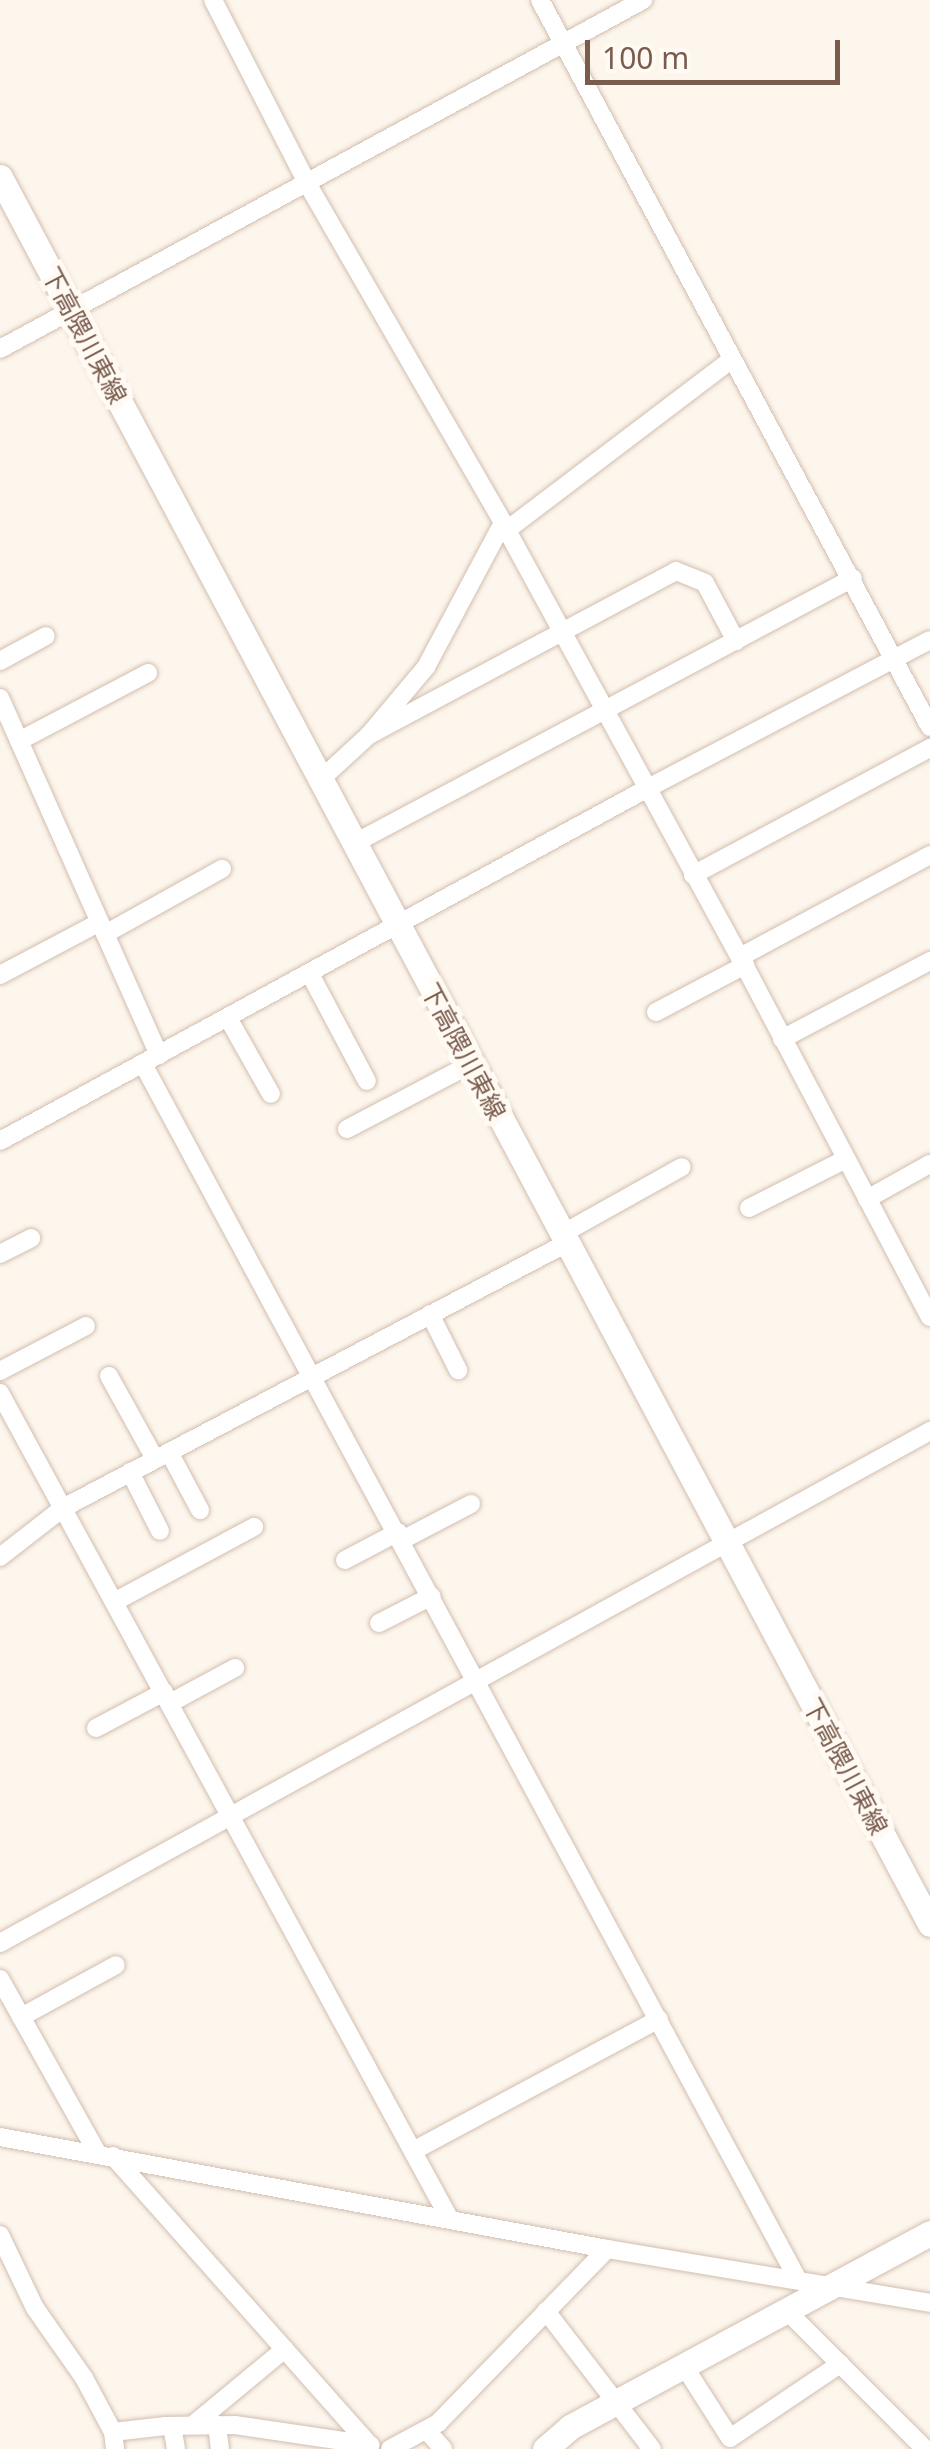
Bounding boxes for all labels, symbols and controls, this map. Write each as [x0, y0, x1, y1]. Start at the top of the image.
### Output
scale bar [590, 20, 845, 82]
text: 100 m [602, 37, 689, 78]
street label: 下高隈川東線 [37, 262, 133, 408]
street label: 下高隈川東線 [416, 978, 512, 1124]
street label: 下高隈川東線 [798, 1693, 894, 1839]

